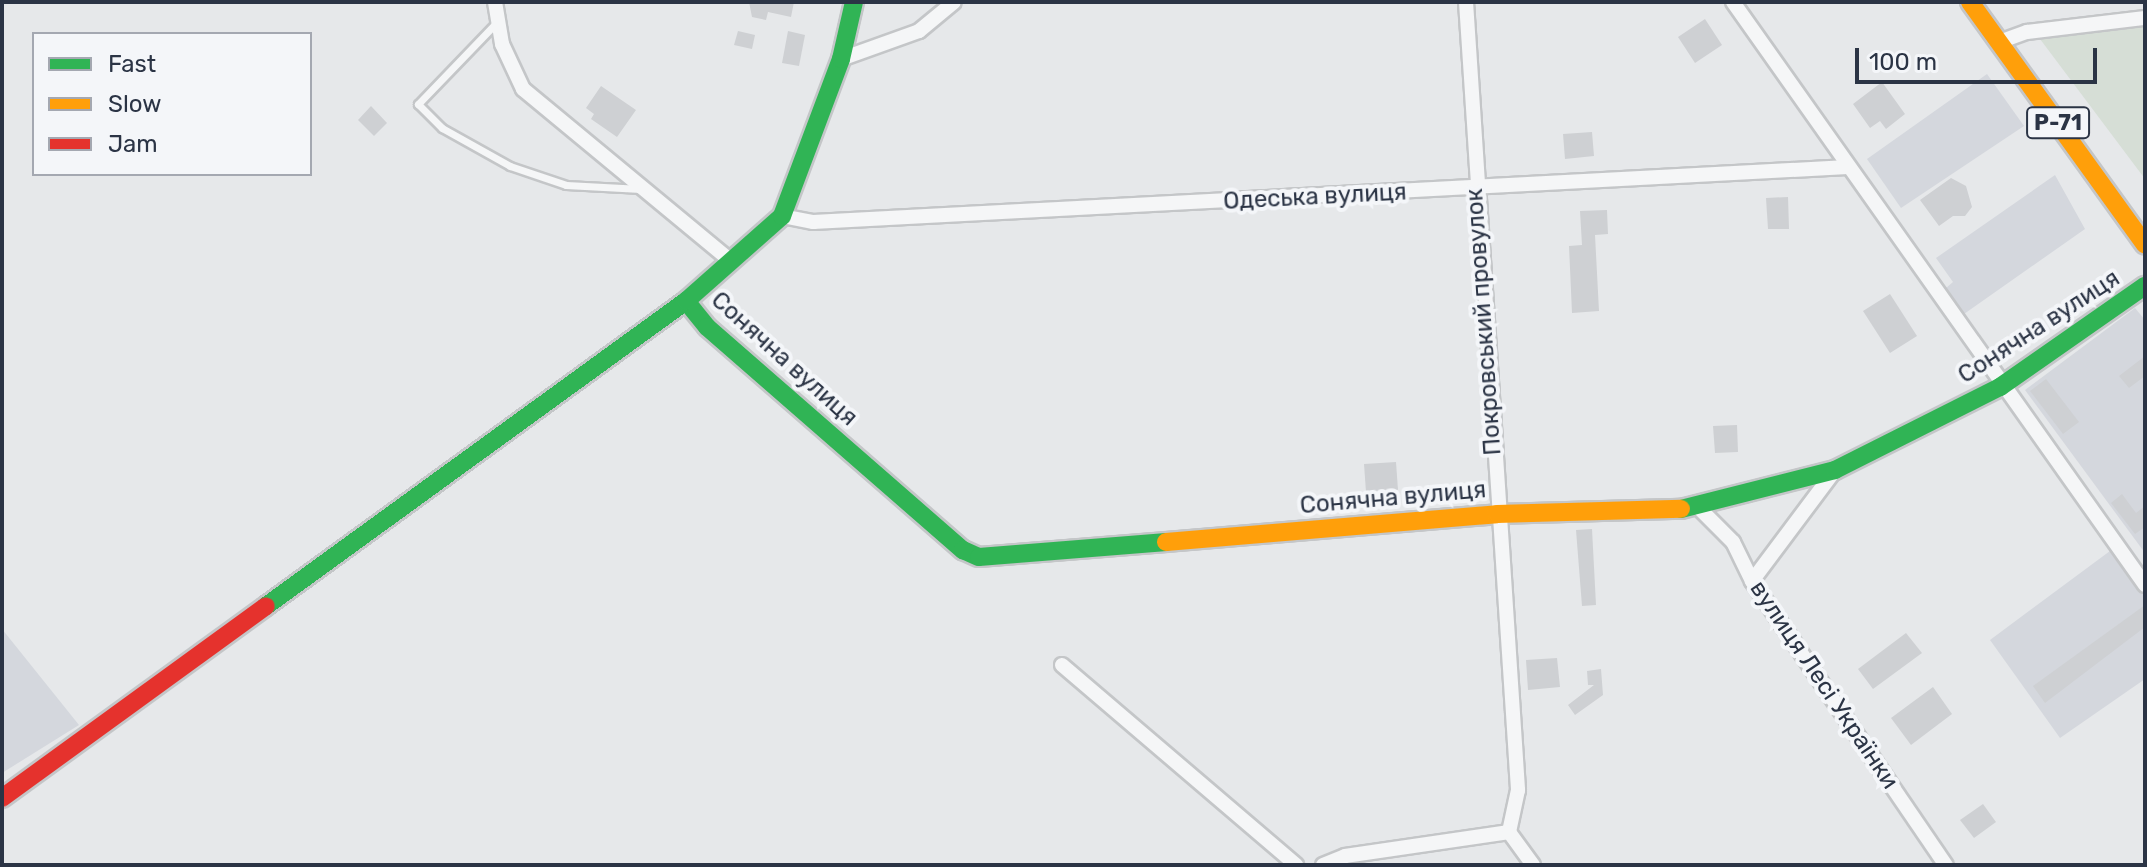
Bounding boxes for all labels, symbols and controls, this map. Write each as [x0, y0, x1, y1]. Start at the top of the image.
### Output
legend [32, 32, 312, 176]
scale bar [1859, 32, 2101, 82]
text: 100 m [1869, 48, 1937, 76]
text: Fast [108, 50, 156, 78]
text: Slow [108, 90, 161, 118]
road number: Р-71 [2026, 105, 2090, 141]
text: Jam [108, 130, 158, 158]
street label: Одеська вулиця [1223, 178, 1407, 216]
street label: Покровський провулок [1460, 188, 1508, 456]
street label: Сонячна вулиця [1953, 264, 2125, 390]
street label: Сонячна вулиця [705, 286, 863, 432]
street label: Сонячна вулиця [1299, 476, 1487, 520]
street label: вулиця Лесі Українки [1744, 575, 1904, 795]

